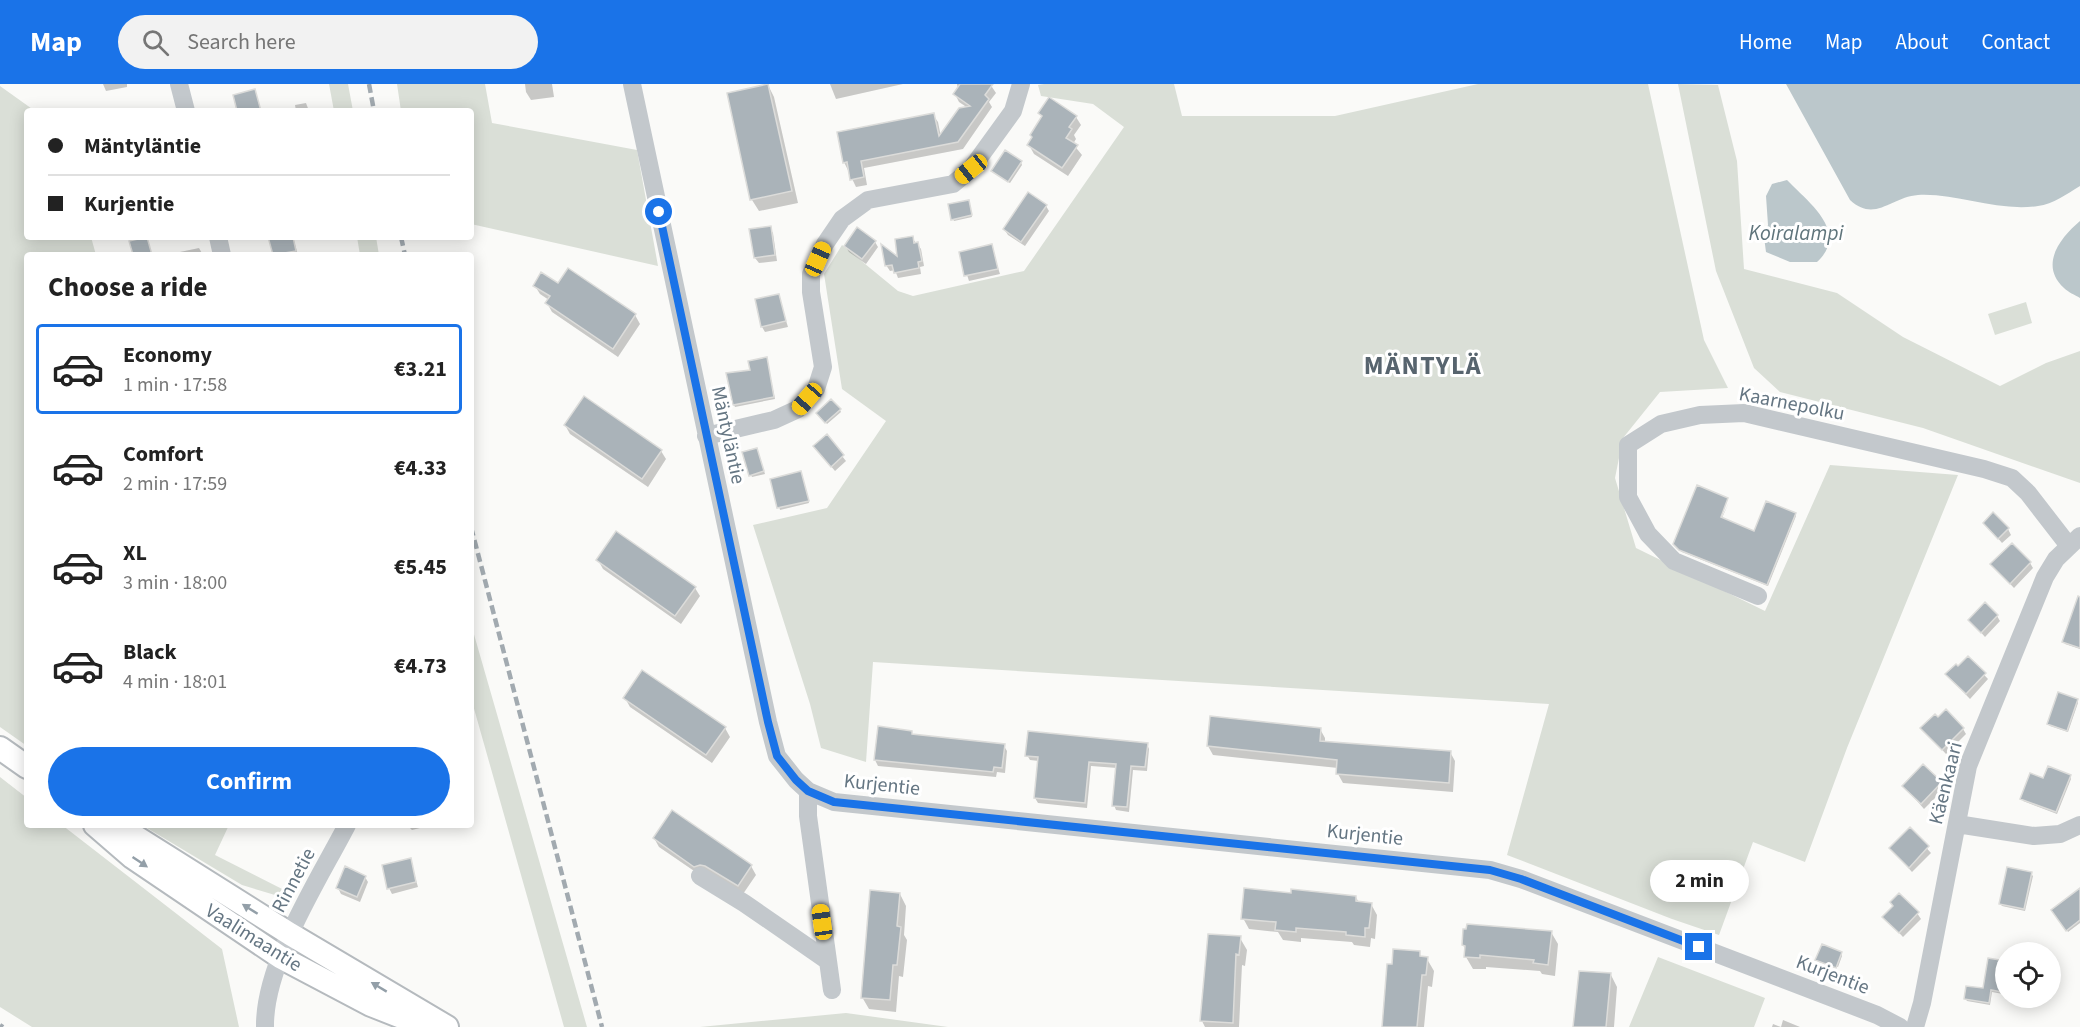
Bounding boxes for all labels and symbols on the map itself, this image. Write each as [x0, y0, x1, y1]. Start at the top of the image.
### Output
car [951, 151, 991, 187]
route start [645, 198, 672, 225]
water label: Koiralampi [1749, 218, 1844, 248]
car [802, 239, 834, 279]
district label: MÄNTYLÄ [1364, 347, 1482, 384]
car [788, 380, 826, 418]
street label: Kaarnepolku [1737, 380, 1847, 428]
street label: Mäntyläntie [704, 384, 752, 487]
street label: Käenkaari [1922, 739, 1970, 828]
street label: Kurjentie [842, 767, 921, 803]
street label: Kurjentie [1325, 817, 1404, 853]
street label: Rinnetie [265, 843, 323, 918]
one-way arrow [132, 856, 148, 867]
callout: 2 min [1650, 860, 1748, 902]
street label: Vaalimaantie [200, 897, 307, 979]
one-way arrow [242, 903, 258, 914]
car [811, 903, 833, 941]
route end [1685, 933, 1712, 960]
street label: Kurjentie [1792, 948, 1873, 1002]
one-way arrow [371, 981, 387, 992]

